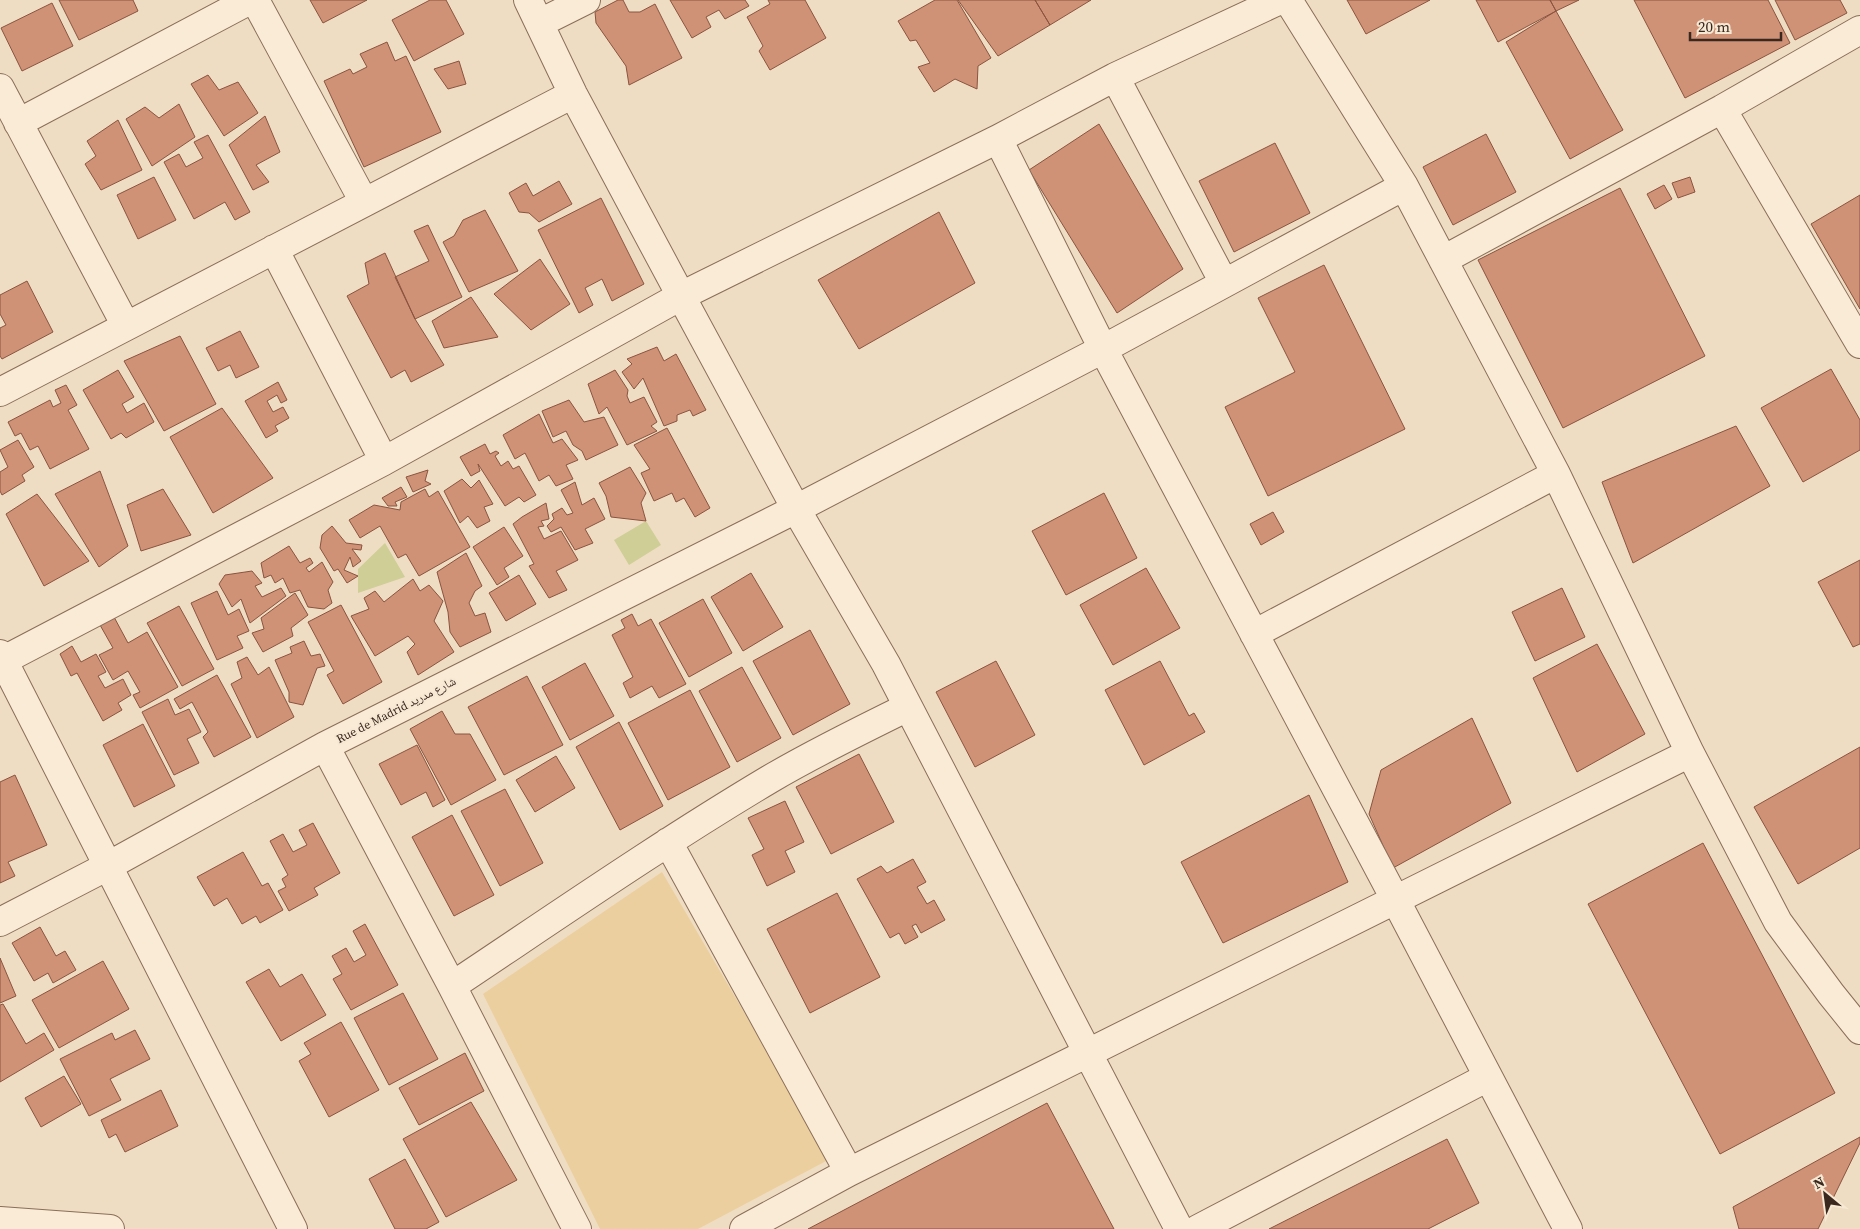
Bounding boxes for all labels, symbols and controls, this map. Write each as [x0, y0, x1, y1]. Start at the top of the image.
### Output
scale bar [1690, 10, 1781, 42]
text: 20 m [1698, 16, 1730, 37]
street label: Rue de Madrid شارع مدريد [333, 673, 459, 747]
north arrow [1800, 1169, 1850, 1219]
text: N [1809, 1171, 1828, 1194]

